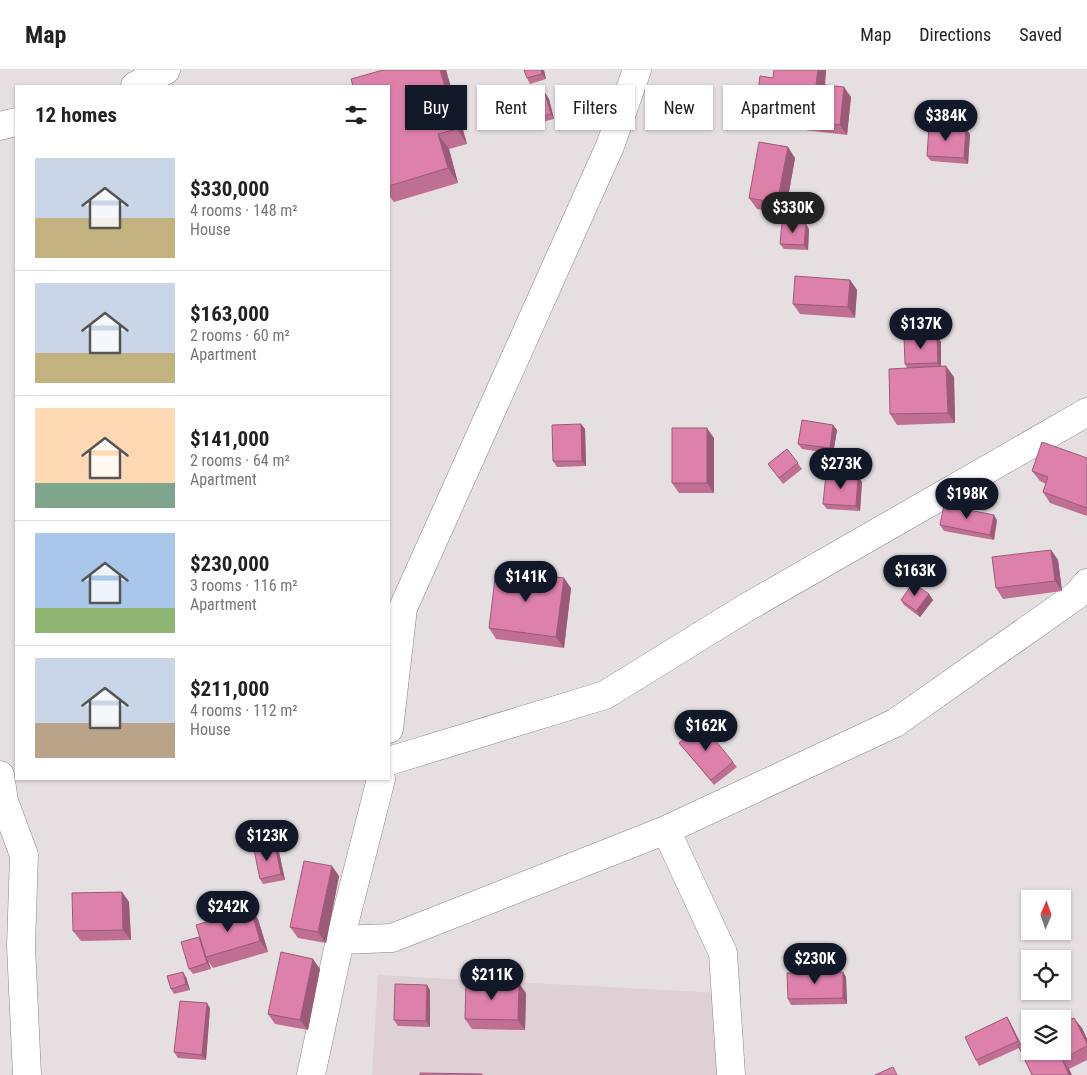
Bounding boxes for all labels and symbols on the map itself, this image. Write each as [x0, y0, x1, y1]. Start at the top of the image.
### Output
pin: $384K [911, 100, 981, 142]
pin: $330K [758, 191, 828, 234]
pin: $137K [886, 308, 956, 350]
pin: $273K [806, 448, 876, 490]
pin: $198K [932, 478, 1002, 520]
pin: $163K [880, 554, 950, 597]
pin: $141K [491, 560, 561, 603]
pin: $162K [671, 710, 741, 752]
pin: $123K [232, 820, 302, 862]
pin: $242K [193, 890, 263, 933]
north arrow [1021, 890, 1071, 940]
pin: $230K [780, 942, 850, 985]
pin: $211K [457, 958, 527, 1001]

